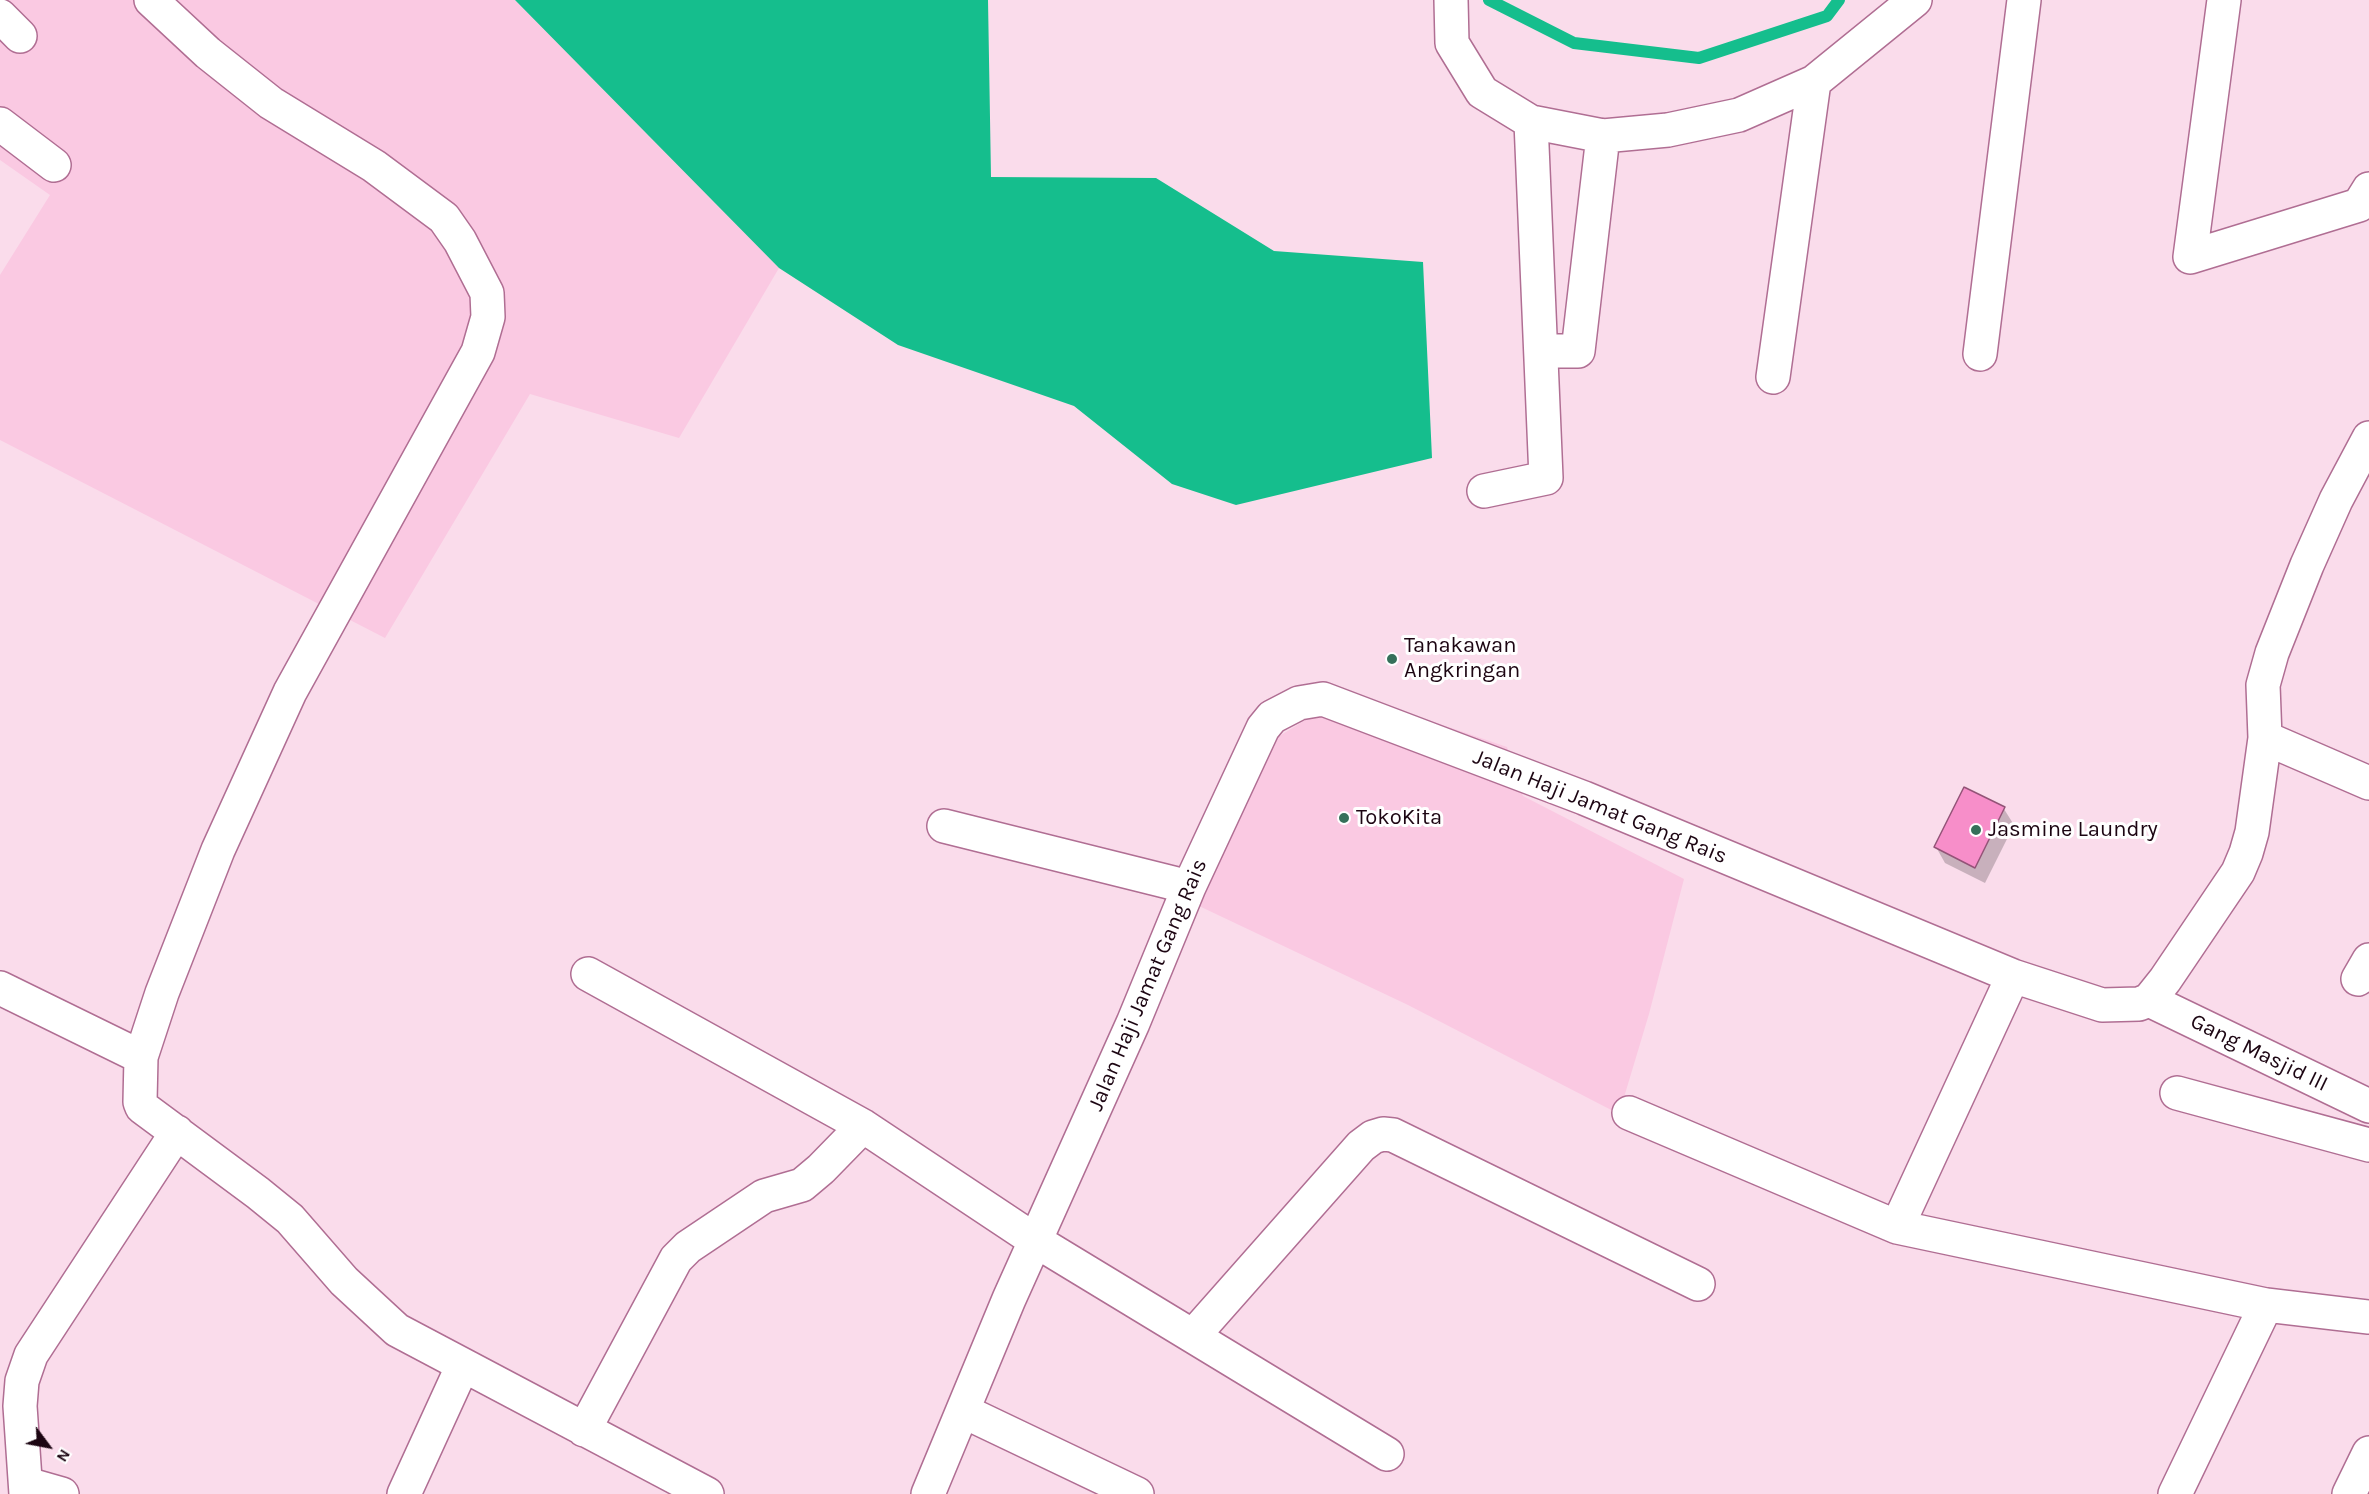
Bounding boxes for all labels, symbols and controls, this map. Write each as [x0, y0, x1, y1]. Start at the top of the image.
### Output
place label: Tanakawan Angkringan [1404, 633, 1520, 684]
marker: Tanakawan Angkringan [1385, 652, 1399, 666]
street label: Jalan Haji Jamat Gang Rais [1469, 744, 1731, 870]
place label: TokoKita [1356, 805, 1442, 831]
marker: TokoKita [1337, 811, 1351, 825]
place label: Jasmine Laundry [1988, 817, 2158, 843]
marker: Jasmine Laundry [1969, 823, 1983, 837]
street label: Jalan Haji Jamat Gang Rais [1083, 855, 1213, 1115]
street label: Gang Masjid III [2186, 1008, 2332, 1098]
north arrow [18, 1416, 78, 1476]
text: N [53, 1446, 75, 1466]

